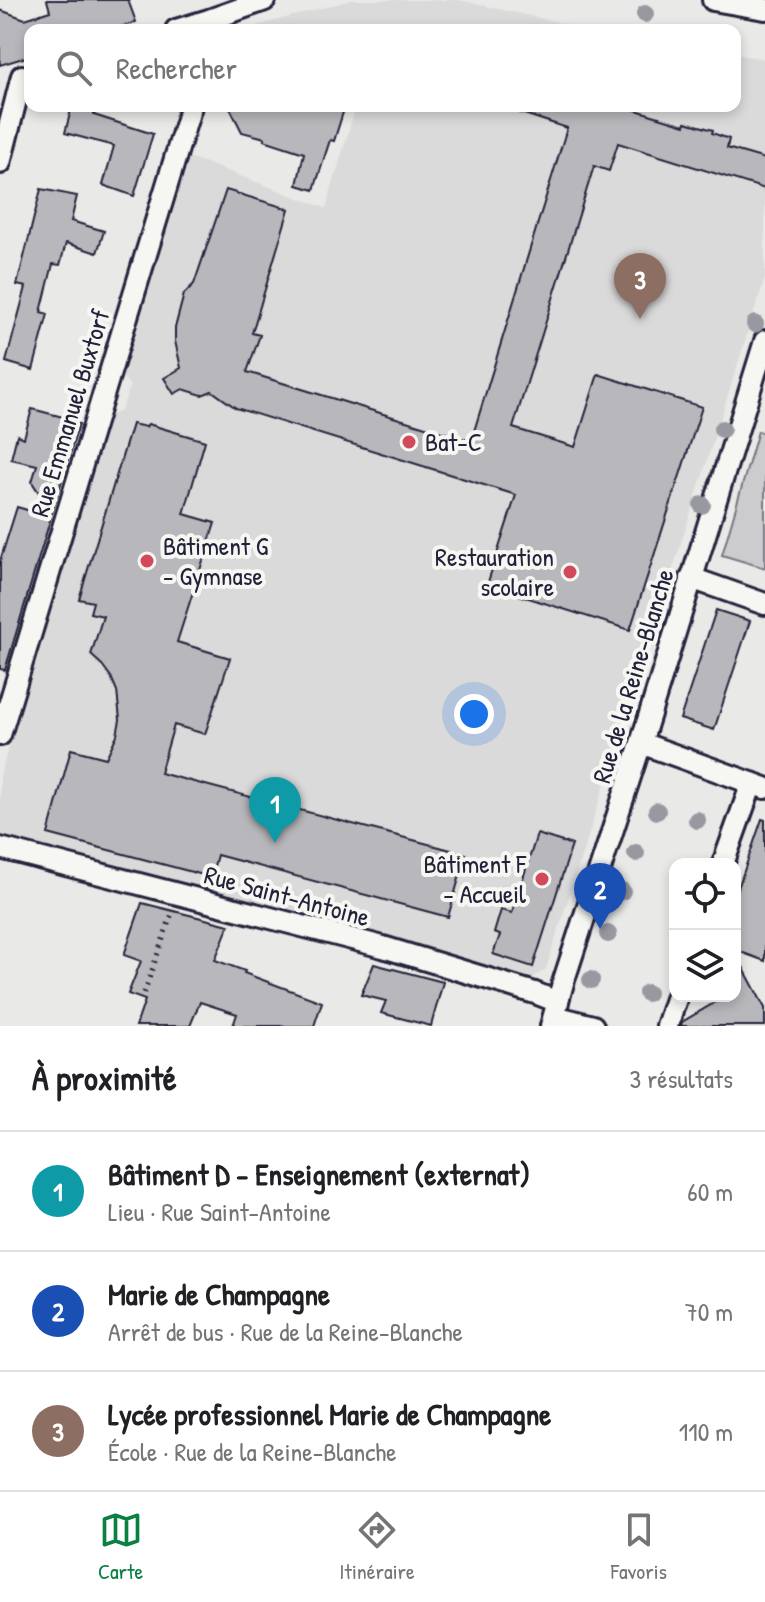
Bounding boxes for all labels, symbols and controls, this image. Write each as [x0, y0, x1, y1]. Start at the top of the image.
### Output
search box [24, 24, 741, 112]
icon: search [52, 46, 96, 90]
text: Rechercher [116, 48, 237, 88]
pin: 3 [614, 253, 666, 319]
street label: Rue Emmanuel Buxtorf [21, 304, 118, 521]
place label: Bat-C [425, 424, 482, 459]
marker: Bat-C [400, 433, 418, 451]
place label: Bâtiment G - Gymnase [163, 528, 269, 593]
place label: Restauration scolaire [435, 539, 554, 604]
marker: Bâtiment G - Gymnase [138, 552, 156, 570]
marker: Restauration scolaire [561, 563, 579, 581]
street label: Rue de la Reine-Blanche [583, 565, 682, 787]
your location [454, 694, 494, 734]
pin: 1 [249, 777, 301, 843]
place label: Bâtiment F - Accueil [423, 846, 527, 911]
street label: Rue Saint-Antoine [201, 857, 374, 934]
map controls [669, 858, 741, 1002]
button: locate [669, 858, 741, 930]
pin: 2 [574, 863, 626, 929]
marker: Bâtiment F - Accueil [533, 870, 551, 888]
button: layers [669, 930, 741, 1002]
text: À proximité [32, 1055, 177, 1101]
text: 3 résultats [630, 1061, 733, 1096]
text: Bâtiment D - Enseignement (externat) [108, 1154, 530, 1194]
text: 1 [53, 1174, 63, 1209]
text: 60 m [687, 1174, 733, 1209]
text: Lieu · Rue Saint-Antoine [108, 1194, 331, 1229]
text: Marie de Champagne [108, 1274, 330, 1314]
text: 2 [52, 1294, 64, 1329]
text: 70 m [685, 1294, 733, 1329]
text: Arrêt de bus · Rue de la Reine-Blanche [108, 1314, 463, 1349]
text: Lycée professionnel Marie de Champagne [108, 1394, 551, 1434]
text: 3 [52, 1414, 64, 1449]
text: 110 m [679, 1414, 733, 1449]
text: École · Rue de la Reine-Blanche [108, 1434, 397, 1469]
tab: Carte [98, 1508, 143, 1586]
tab: Itinéraire [339, 1508, 415, 1586]
tab: Favoris [611, 1508, 667, 1586]

